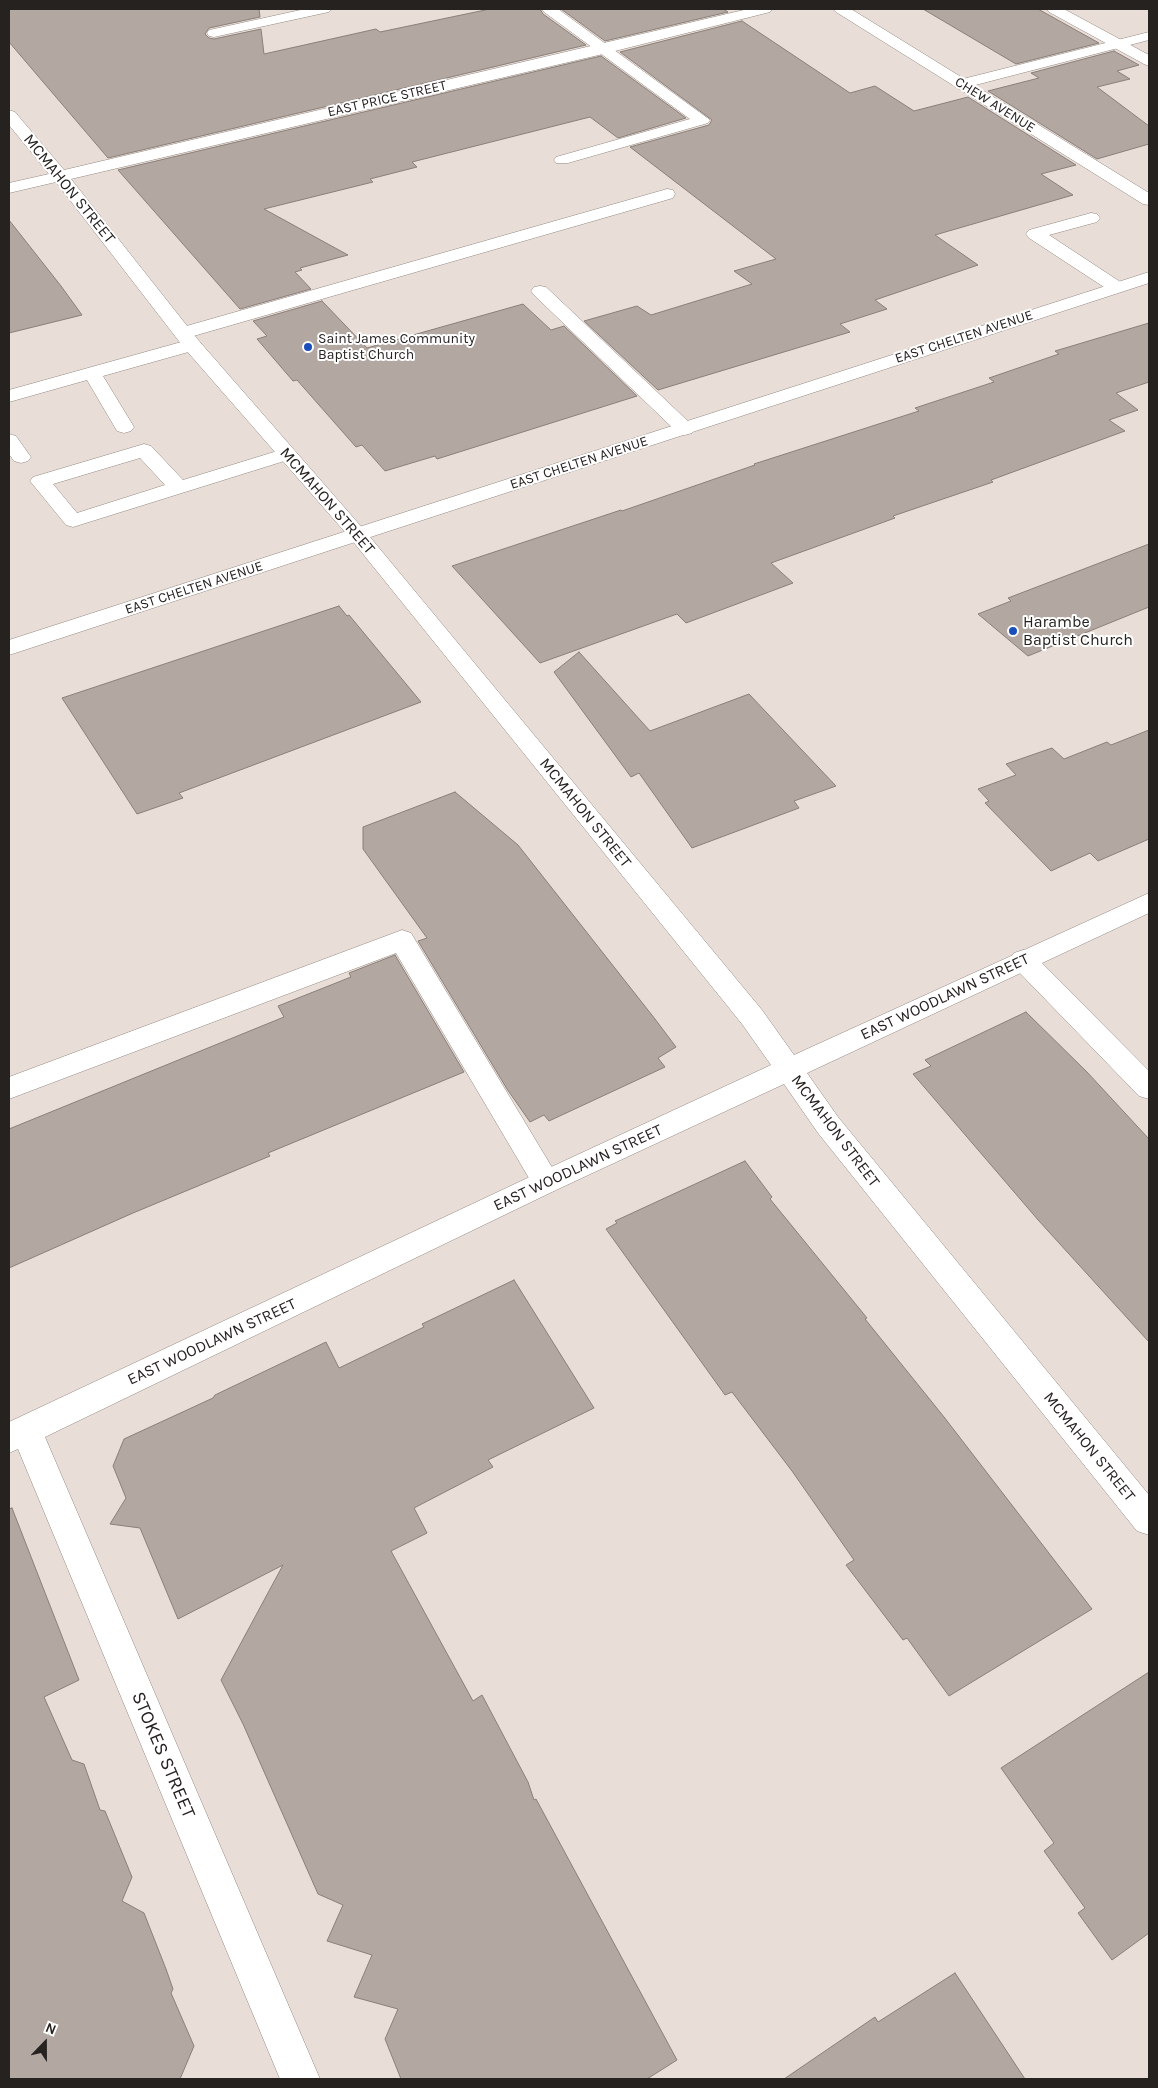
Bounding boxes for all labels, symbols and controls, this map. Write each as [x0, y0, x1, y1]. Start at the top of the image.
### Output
street label: CHEW AVENUE [952, 74, 1038, 136]
street label: EAST PRICE STREET [326, 77, 448, 121]
street label: MCMAHON STREET [19, 130, 119, 248]
street label: EAST CHELTEN AVENUE [893, 307, 1035, 367]
place label: Saint James Community Baptist Church [318, 331, 475, 364]
marker: Saint James Community Baptist Church [302, 341, 314, 353]
street label: EAST CHELTEN AVENUE [508, 433, 650, 493]
street label: MCMAHON STREET [275, 444, 379, 558]
street label: EAST CHELTEN AVENUE [123, 558, 265, 618]
place label: Harambe Baptist Church [1023, 612, 1133, 650]
marker: Harambe Baptist Church [1007, 625, 1019, 637]
street label: MCMAHON STREET [535, 754, 635, 872]
street label: EAST WOODLAWN STREET [858, 949, 1032, 1045]
street label: MCMAHON STREET [787, 1071, 883, 1191]
street label: EAST WOODLAWN STREET [491, 1120, 665, 1216]
street label: EAST WOODLAWN STREET [125, 1294, 299, 1390]
street label: MCMAHON STREET [1039, 1388, 1139, 1506]
street label: STOKES STREET [126, 1688, 200, 1822]
north arrow [20, 2018, 70, 2068]
text: N [43, 2019, 59, 2038]

